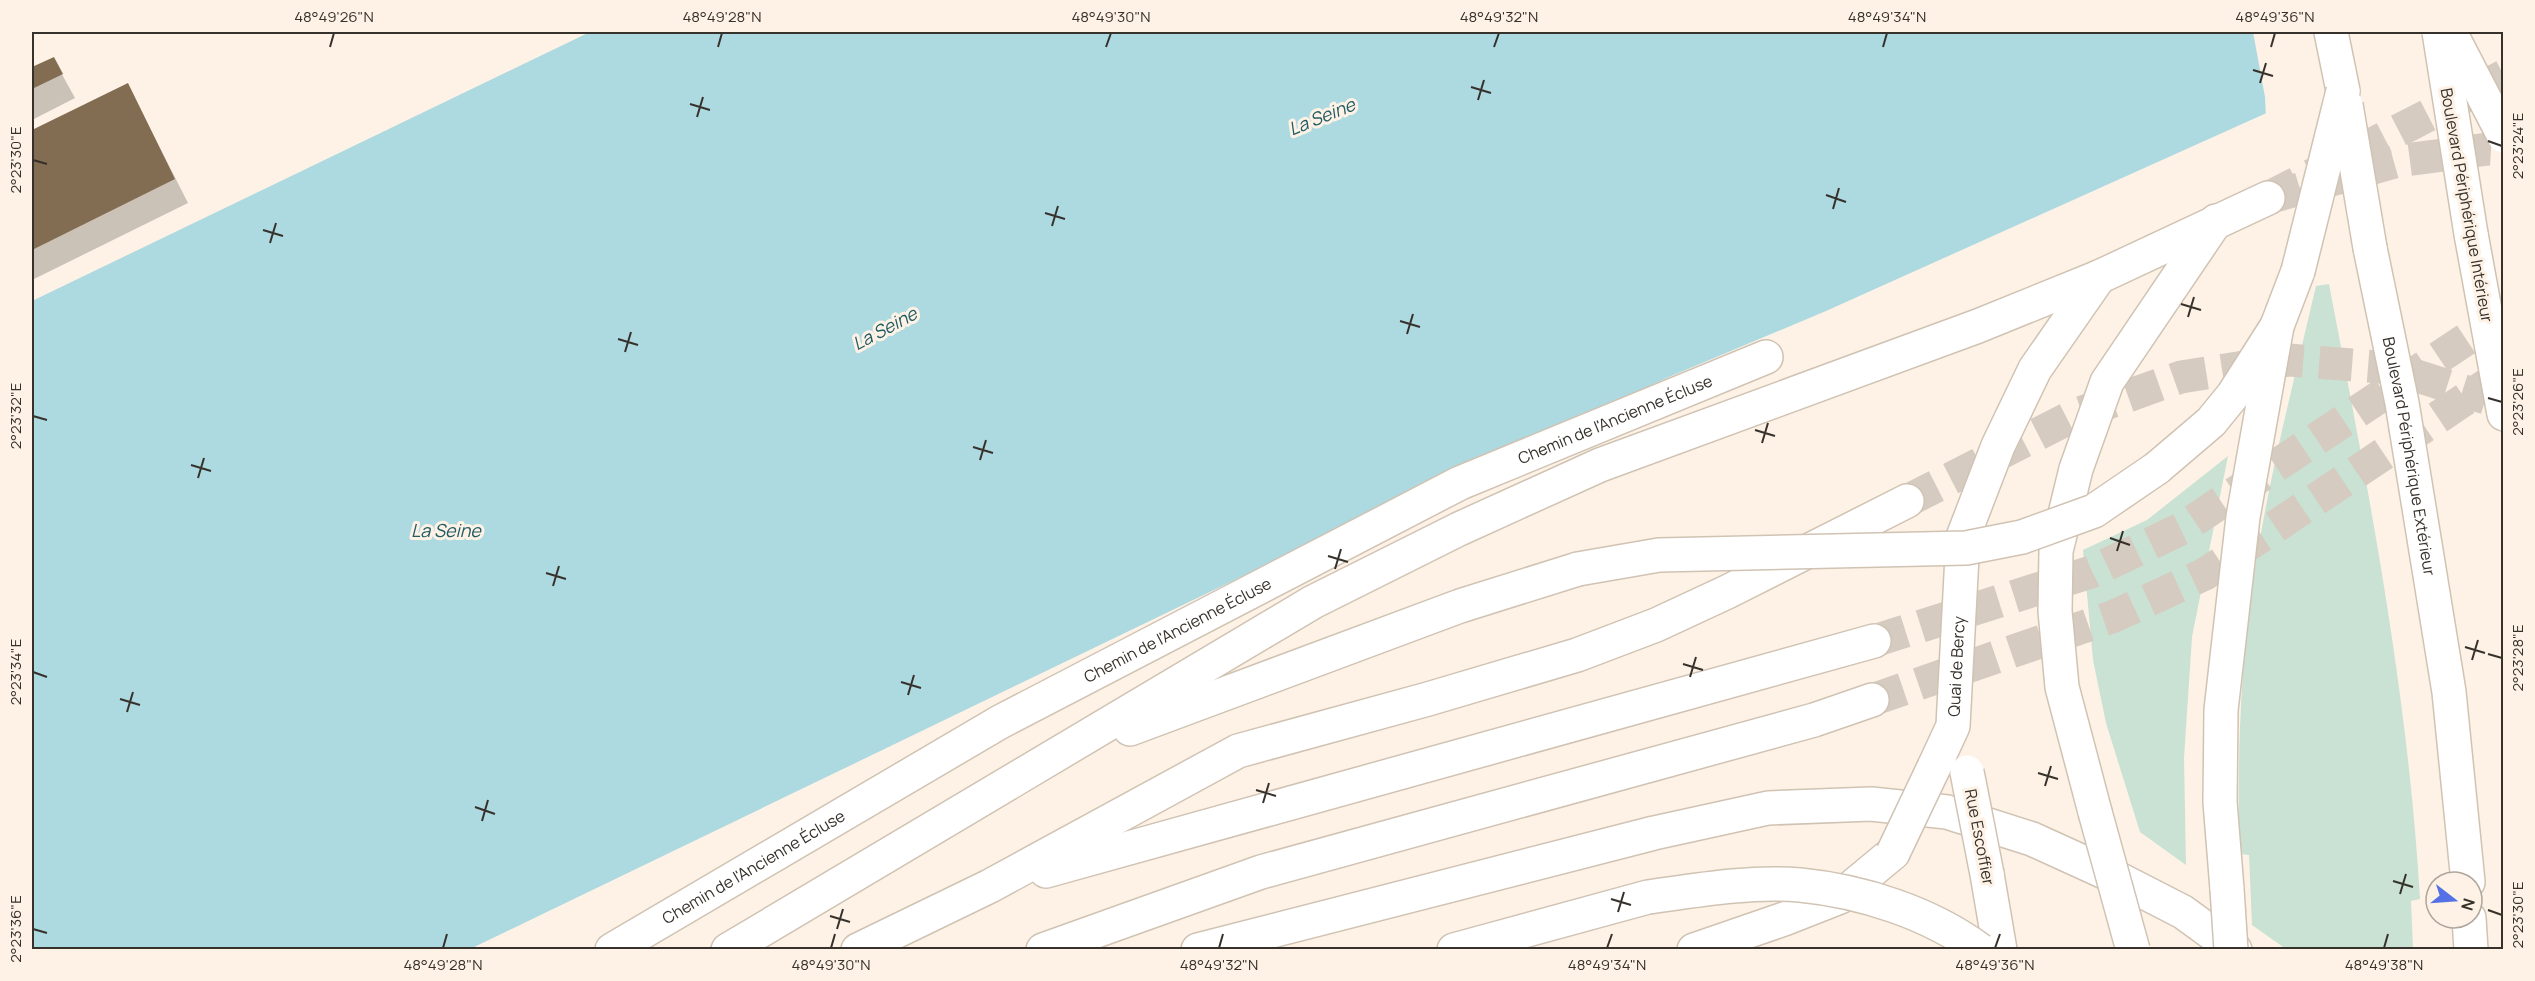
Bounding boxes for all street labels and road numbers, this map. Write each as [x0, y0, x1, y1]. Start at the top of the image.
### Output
street label: Boulevard Périphérique Intérieur [2436, 86, 2498, 324]
street label: Boulevard Périphérique Extérieur [2378, 335, 2441, 577]
street label: Chemin de l'Ancienne Écluse [1514, 369, 1715, 469]
street label: Chemin de l'Ancienne Écluse [1080, 572, 1275, 688]
street label: Quai de Bercy [1943, 615, 1970, 717]
street label: Rue Escoffier [1960, 787, 2000, 887]
street label: Chemin de l'Ancienne Écluse [658, 805, 849, 929]

